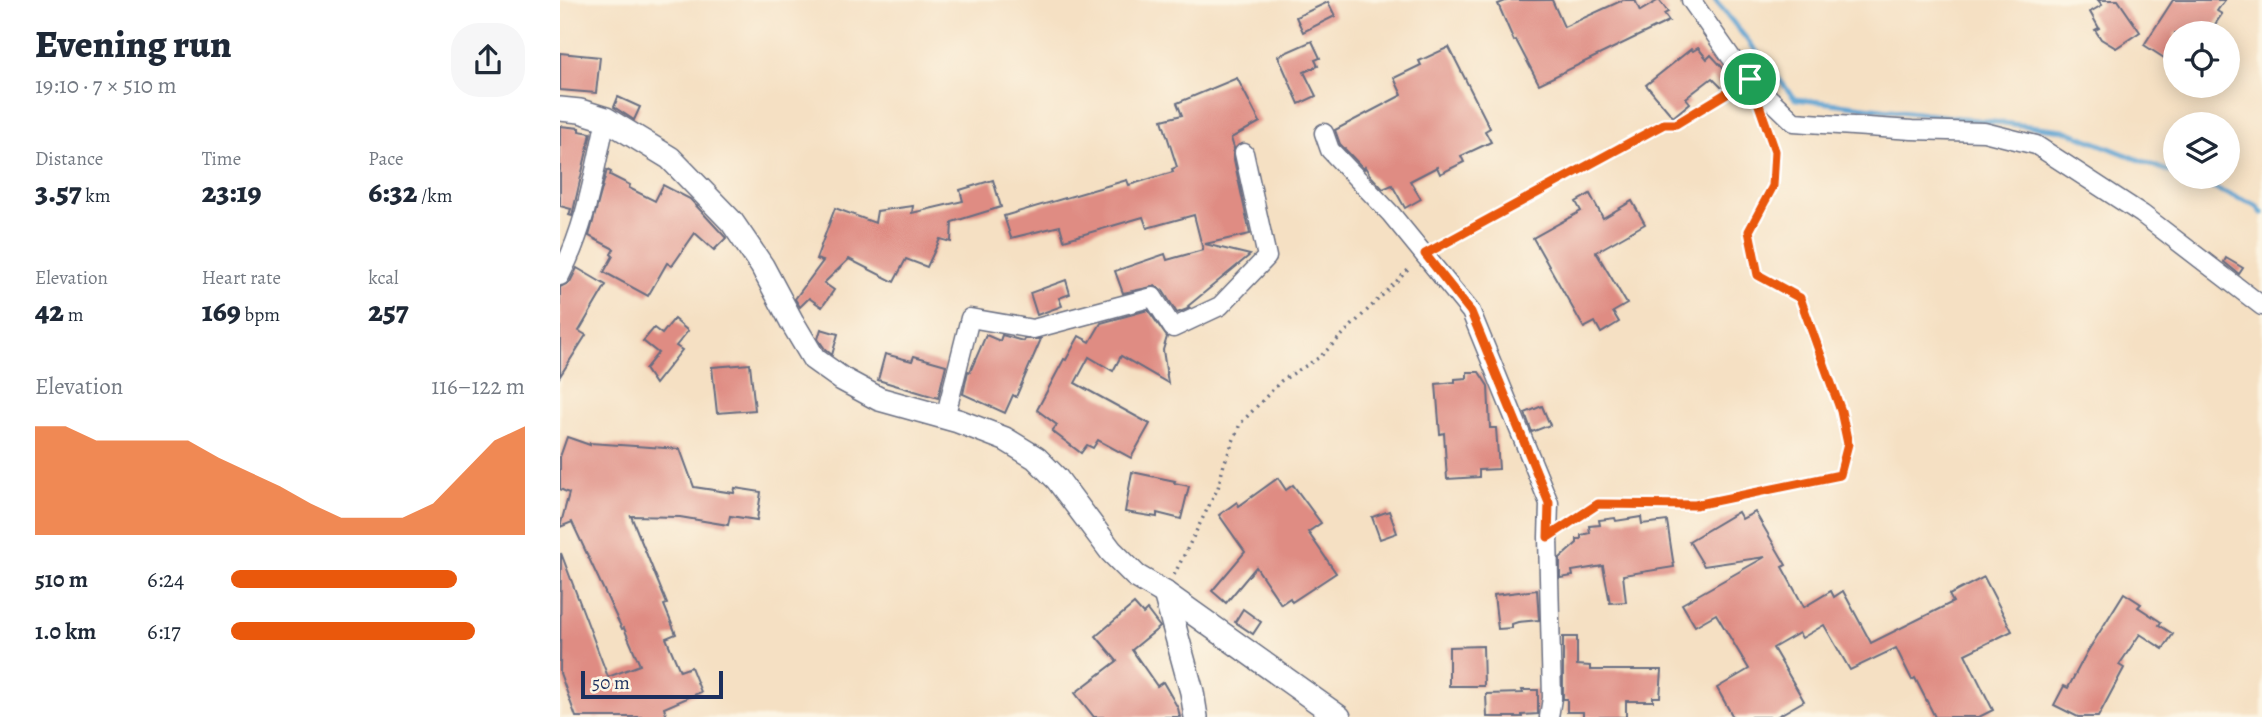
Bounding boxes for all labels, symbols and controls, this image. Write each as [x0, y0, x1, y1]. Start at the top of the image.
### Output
text: Evening run [35, 18, 232, 70]
map controls [2163, 21, 2240, 189]
button: locate [2163, 21, 2240, 98]
button: share [451, 23, 525, 97]
pin [1720, 49, 1780, 109]
icon: arrive [1731, 60, 1769, 98]
text: 19:10 · 7 × 510 m [35, 70, 177, 101]
button: layers [2163, 112, 2240, 189]
text: Distance [35, 146, 103, 172]
text: Time [202, 146, 241, 172]
text: Pace [368, 146, 404, 172]
text: 3.57 [35, 172, 82, 212]
text: 23:19 [202, 172, 262, 212]
text: 6:32 [368, 172, 417, 212]
text: km [82, 183, 111, 209]
text: /km [417, 183, 453, 209]
text: Elevation [35, 265, 108, 291]
text: Heart rate [202, 265, 281, 291]
text: kcal [368, 265, 399, 291]
text: 42 [35, 291, 64, 331]
text: 169 [202, 291, 241, 331]
text: 257 [368, 291, 409, 331]
text: m [64, 302, 84, 328]
text: bpm [241, 302, 280, 328]
text: Elevation [35, 371, 123, 402]
text: 116–122 m [431, 371, 525, 402]
text: 510 m [35, 564, 88, 595]
text: 6:24 [147, 564, 184, 595]
text: 1.0 km [35, 616, 96, 647]
text: 6:17 [147, 616, 181, 647]
scale bar [581, 668, 723, 700]
text: 50 m [592, 670, 630, 696]

